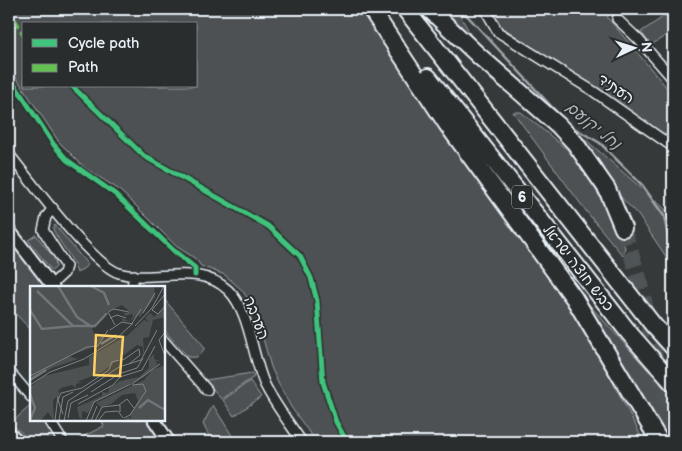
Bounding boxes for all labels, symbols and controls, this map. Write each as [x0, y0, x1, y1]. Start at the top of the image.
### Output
legend [22, 22, 198, 88]
north arrow [610, 22, 660, 72]
text: Cycle path [68, 34, 139, 53]
text: N [638, 41, 655, 53]
text: Path [68, 58, 98, 77]
street label: העתיד [594, 70, 638, 108]
water label: נחל יקנעם [562, 98, 625, 155]
road number: 6 [512, 186, 532, 208]
street label: כביש חוצה ישראל [538, 221, 618, 315]
inset map [30, 286, 165, 421]
street label: הערבה [239, 294, 273, 342]

